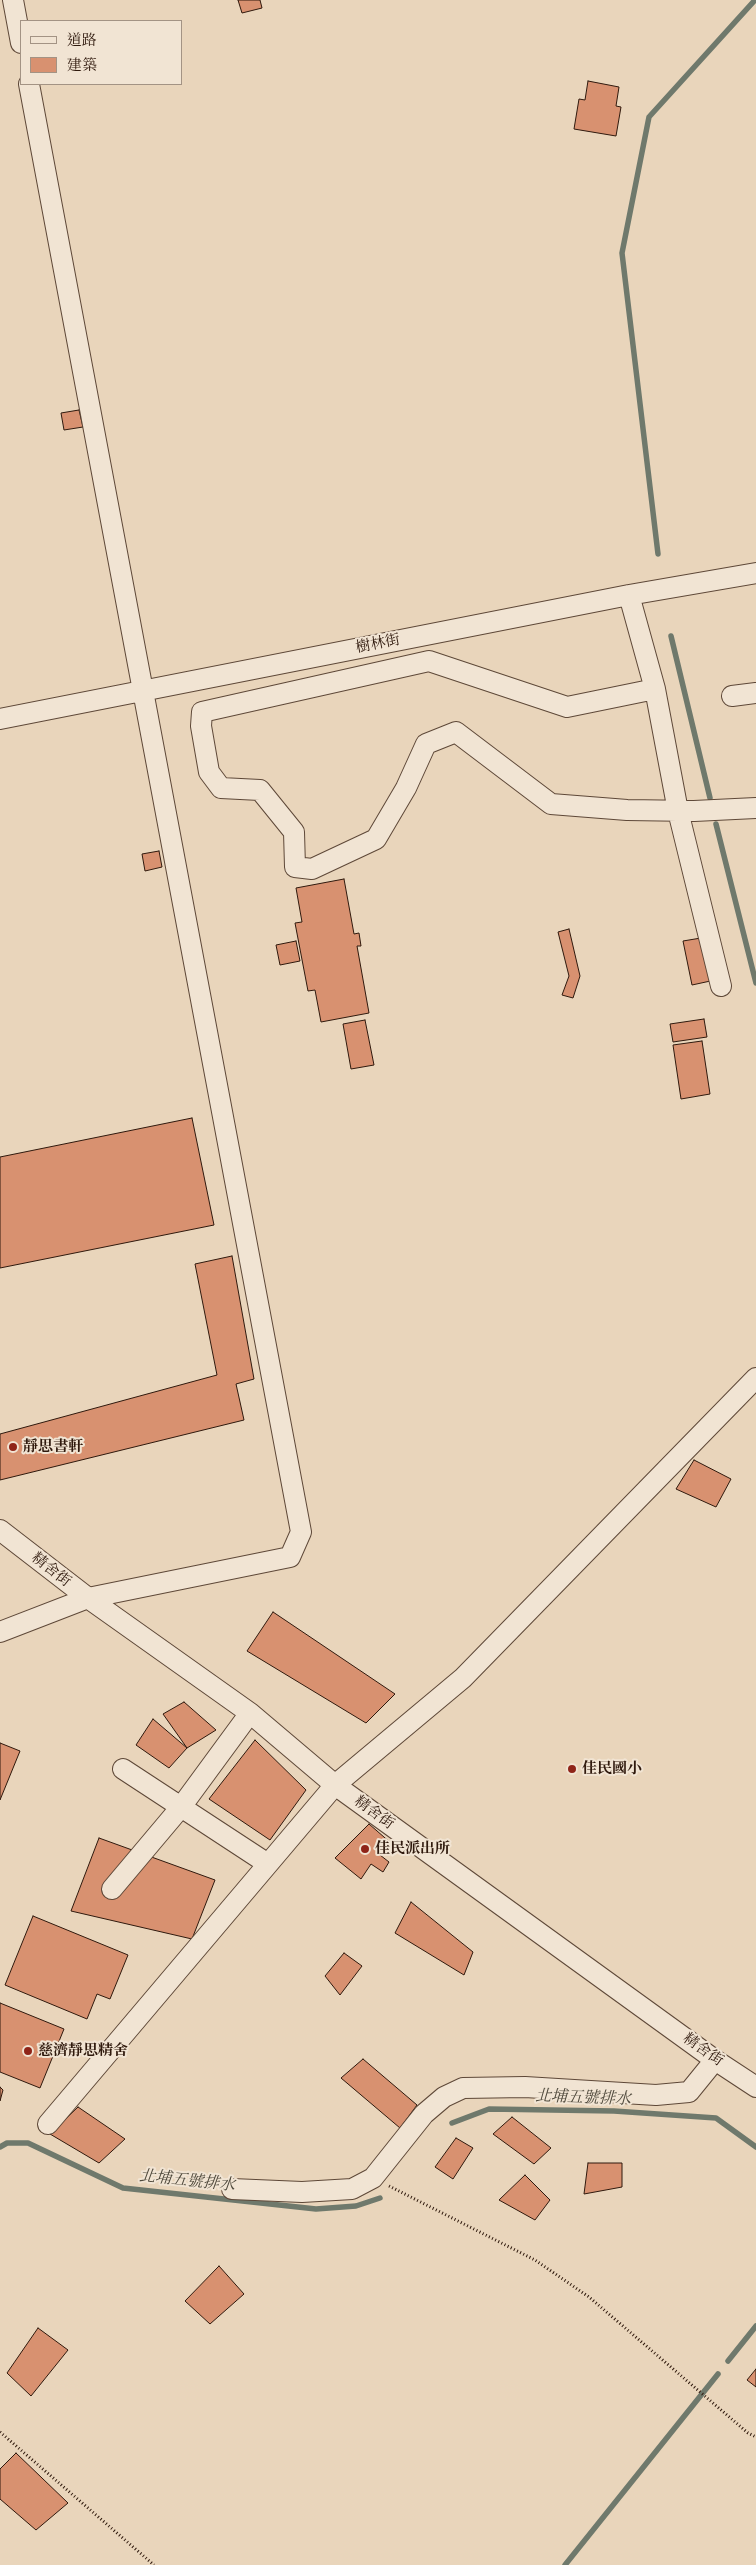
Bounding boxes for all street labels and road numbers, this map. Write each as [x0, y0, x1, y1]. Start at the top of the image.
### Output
street label: 樹林街 [354, 631, 402, 657]
street label: 精舍街 [28, 1549, 74, 1591]
street label: 精舍街 [351, 1792, 397, 1834]
street label: 精舍街 [679, 2030, 727, 2070]

